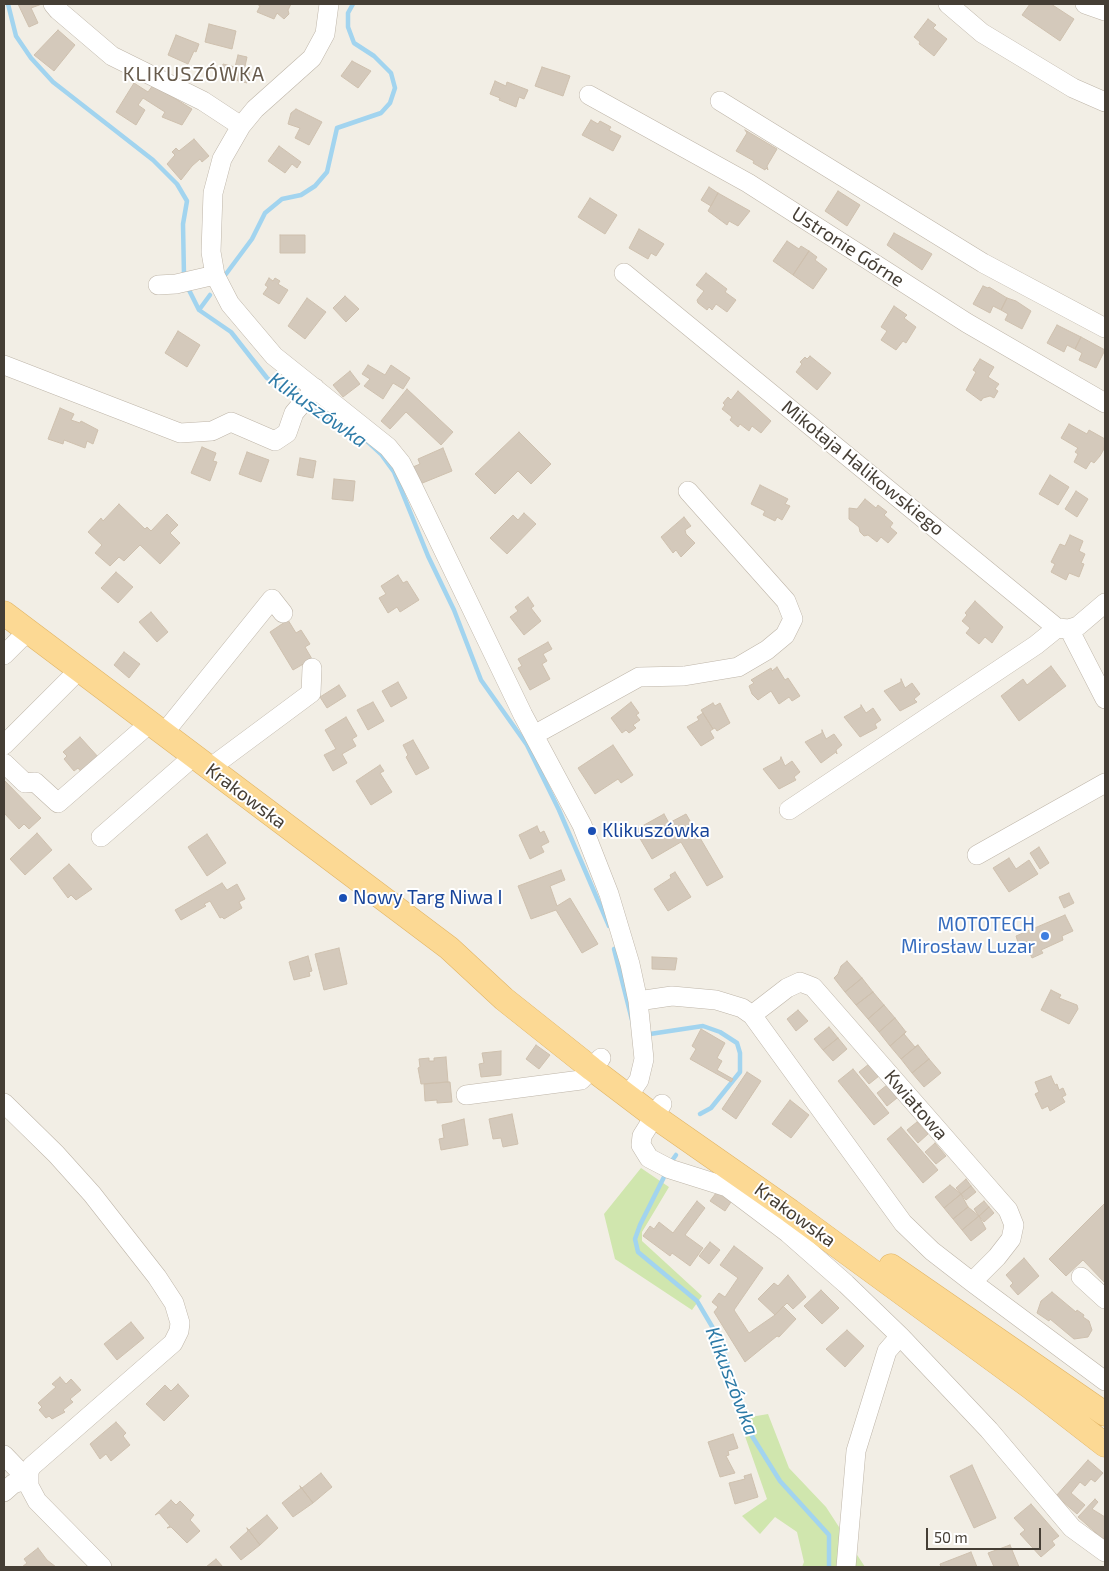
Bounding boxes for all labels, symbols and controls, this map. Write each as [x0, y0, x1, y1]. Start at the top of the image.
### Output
district label: KLIKUSZÓWKA [121, 62, 267, 86]
street label: Ustronie Górne [787, 202, 909, 292]
water label: Klikuszówka [264, 367, 372, 453]
street label: Mikołaja Halikowskiego [777, 395, 949, 541]
street label: Krakowska [201, 758, 291, 834]
place label: Klikuszówka [602, 820, 710, 842]
marker: Klikuszówka [586, 825, 598, 837]
place label: Nowy Targ Niwa I [353, 887, 502, 909]
marker: Nowy Targ Niwa I [337, 892, 349, 904]
place label: MOTOTECH Mirosław Luzar [901, 914, 1035, 958]
marker: MOTOTECH Mirosław Luzar [1039, 930, 1051, 942]
street label: Kwiatowa [879, 1065, 953, 1145]
street label: Krakowska [750, 1178, 840, 1252]
water label: Klikuszówka [700, 1323, 764, 1439]
scale bar [929, 1518, 1044, 1550]
text: 50 m [934, 1528, 968, 1546]

